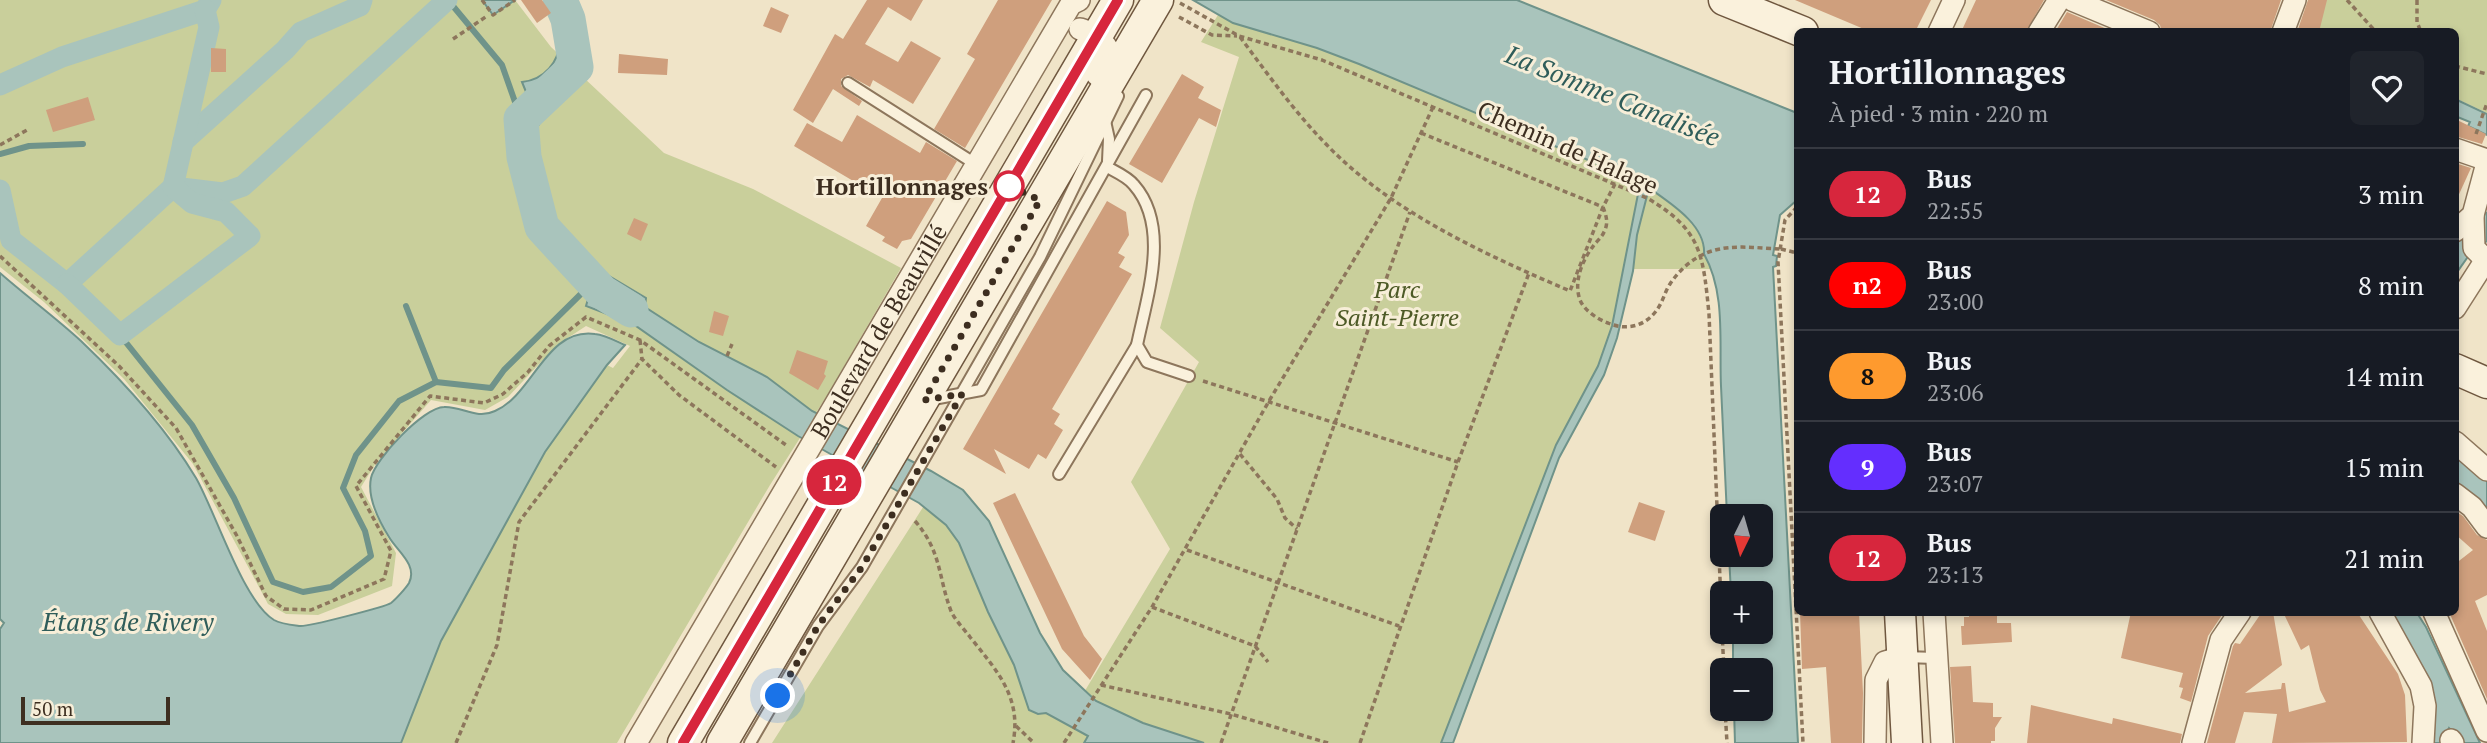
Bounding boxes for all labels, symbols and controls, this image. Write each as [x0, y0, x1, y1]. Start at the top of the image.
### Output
water label: La Somme Canalisée [1500, 36, 1725, 154]
text: Hortillonnages [1829, 50, 2066, 93]
button: heart [2350, 51, 2424, 125]
street label: Chemin de Halage [1473, 93, 1663, 201]
text: À pied · 3 min · 220 m [1829, 98, 2048, 129]
text: Bus [1927, 161, 1972, 195]
place label: Hortillonnages [816, 170, 988, 202]
marker: Hortillonnages [994, 171, 1024, 201]
text: 3 min [2358, 177, 2424, 211]
text: 12 [1854, 178, 1881, 210]
text: 22:55 [1927, 195, 1984, 226]
street label: Boulevard de Beauvillé [803, 218, 954, 444]
text: Bus [1927, 252, 1972, 286]
text: 8 min [2358, 268, 2424, 302]
text: n2 [1853, 269, 1882, 301]
park label: Parc Saint-Pierre [1335, 273, 1459, 333]
text: 23:00 [1927, 286, 1984, 317]
text: Bus [1927, 343, 1972, 377]
text: 14 min [2344, 359, 2424, 393]
text: 8 [1861, 360, 1874, 392]
text: 23:06 [1927, 377, 1984, 408]
text: Bus [1927, 434, 1972, 468]
text: 15 min [2344, 450, 2424, 484]
text: 9 [1861, 451, 1874, 483]
line badge: 12 [802, 459, 866, 505]
text: 12 [820, 466, 848, 498]
text: 23:07 [1927, 468, 1984, 499]
north arrow [1710, 504, 1773, 567]
map controls [1710, 504, 1773, 721]
text: Bus [1927, 525, 1972, 559]
text: 21 min [2344, 541, 2424, 575]
text: 12 [1854, 542, 1881, 574]
text: 23:13 [1927, 559, 1984, 590]
button: + [1710, 581, 1773, 644]
water label: Étang de Rivery [41, 604, 215, 638]
button: − [1710, 658, 1773, 721]
your location [760, 678, 795, 713]
scale bar [21, 694, 170, 726]
text: 50 m [32, 696, 73, 721]

